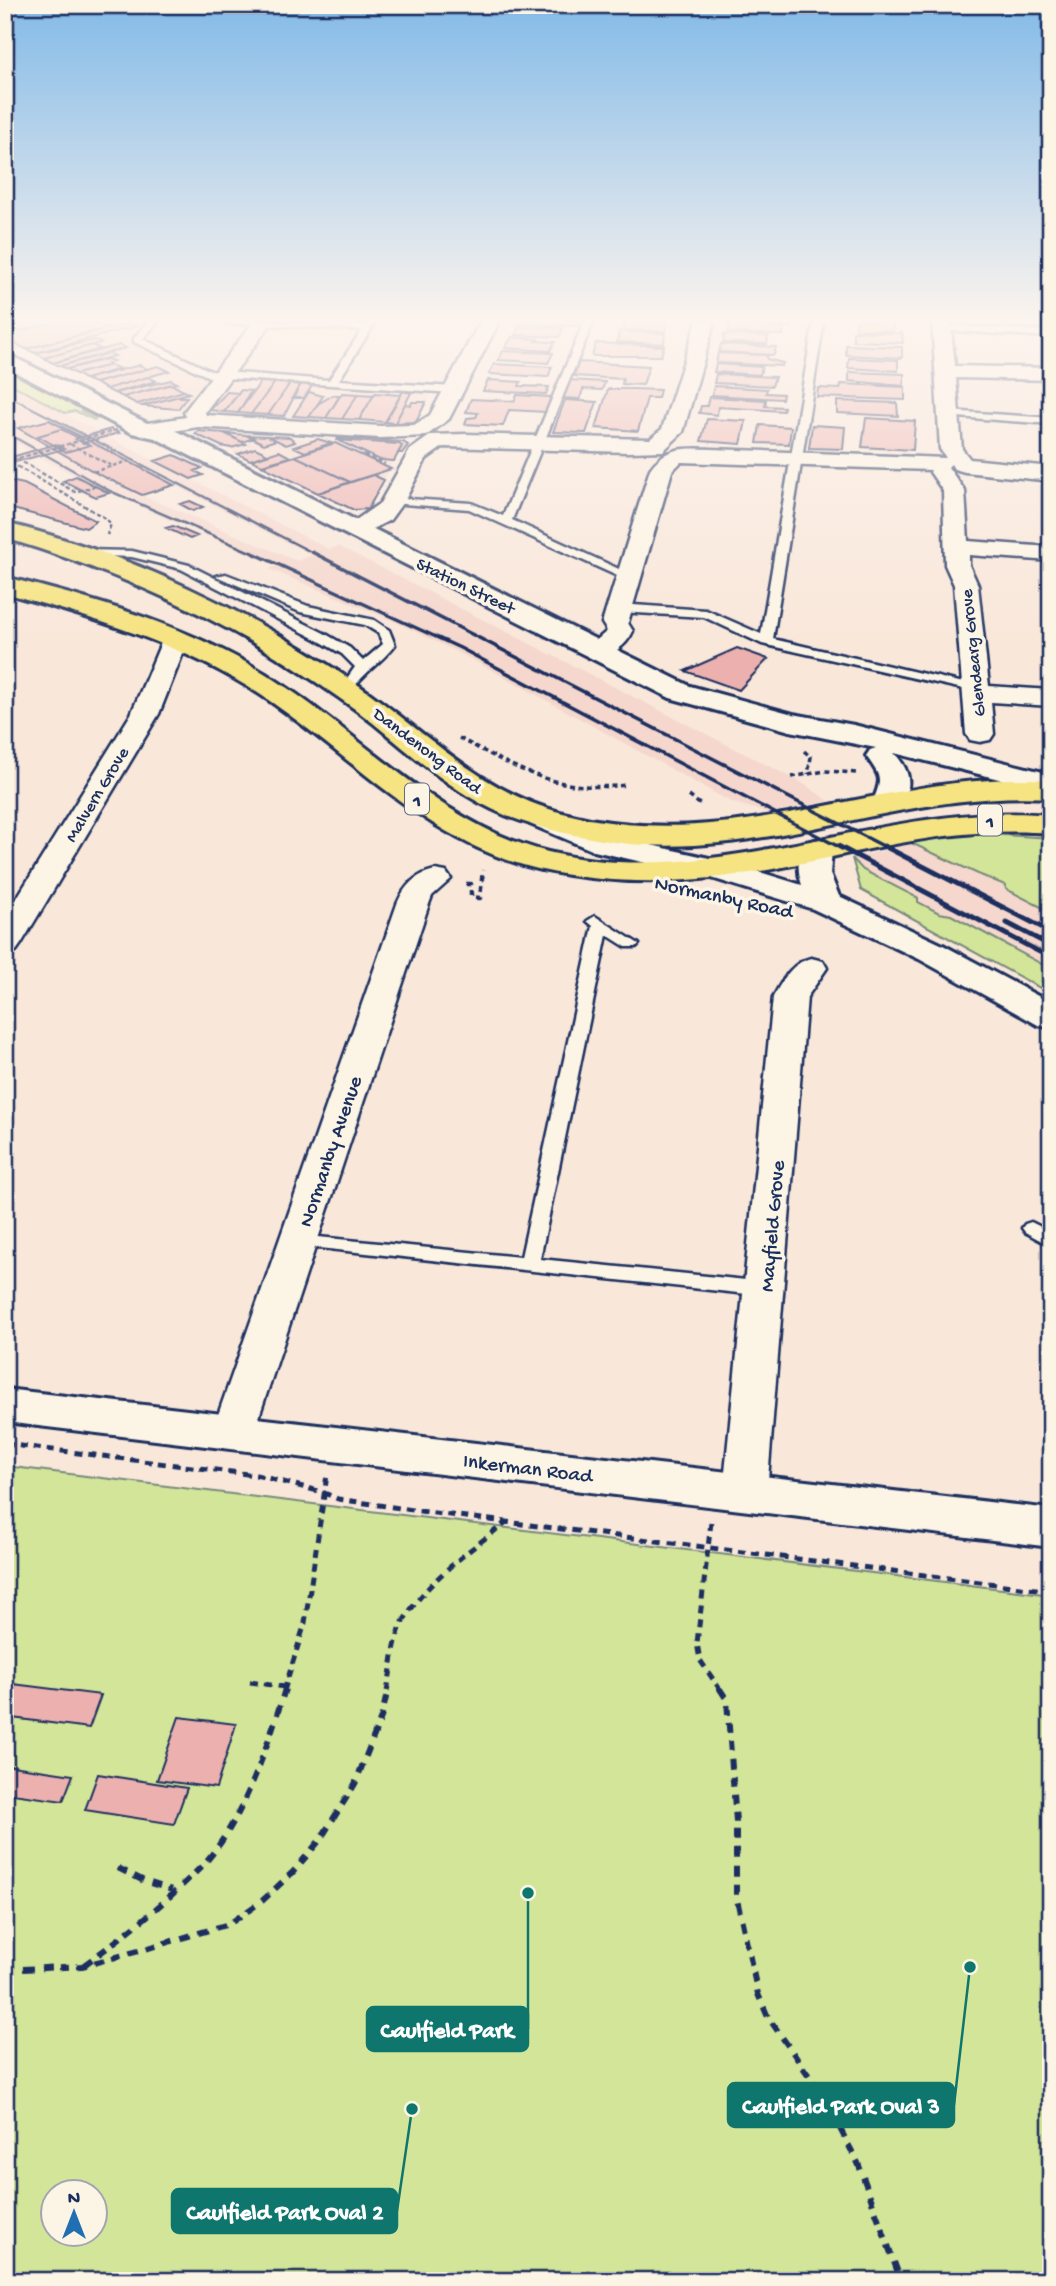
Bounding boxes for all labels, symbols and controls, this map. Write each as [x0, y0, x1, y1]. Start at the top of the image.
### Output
street label: Station Street [412, 554, 519, 621]
street label: Glendearg Grove [957, 587, 992, 718]
street label: Dandenong Road [367, 704, 486, 800]
street label: Malvern Grove [62, 743, 135, 847]
road number: 1 [405, 784, 429, 814]
road number: 1 [978, 804, 1002, 835]
street label: Normanby Road [652, 873, 796, 927]
street label: Normanby Avenue [295, 1072, 370, 1231]
street label: Mayfield Grove [756, 1158, 793, 1293]
street label: Inkerman Road [462, 1450, 595, 1491]
callout: Caulfield Park [367, 2007, 528, 2051]
text: Caulfield Park [381, 2019, 516, 2046]
callout: Caulfield Park Oval 3 [728, 2083, 954, 2127]
text: Caulfield Park Oval 3 [742, 2095, 940, 2122]
north arrow [38, 2178, 108, 2248]
text: N [68, 2188, 80, 2211]
callout: Caulfield Park Oval 2 [172, 2189, 397, 2233]
text: Caulfield Park Oval 2 [187, 2201, 384, 2228]

